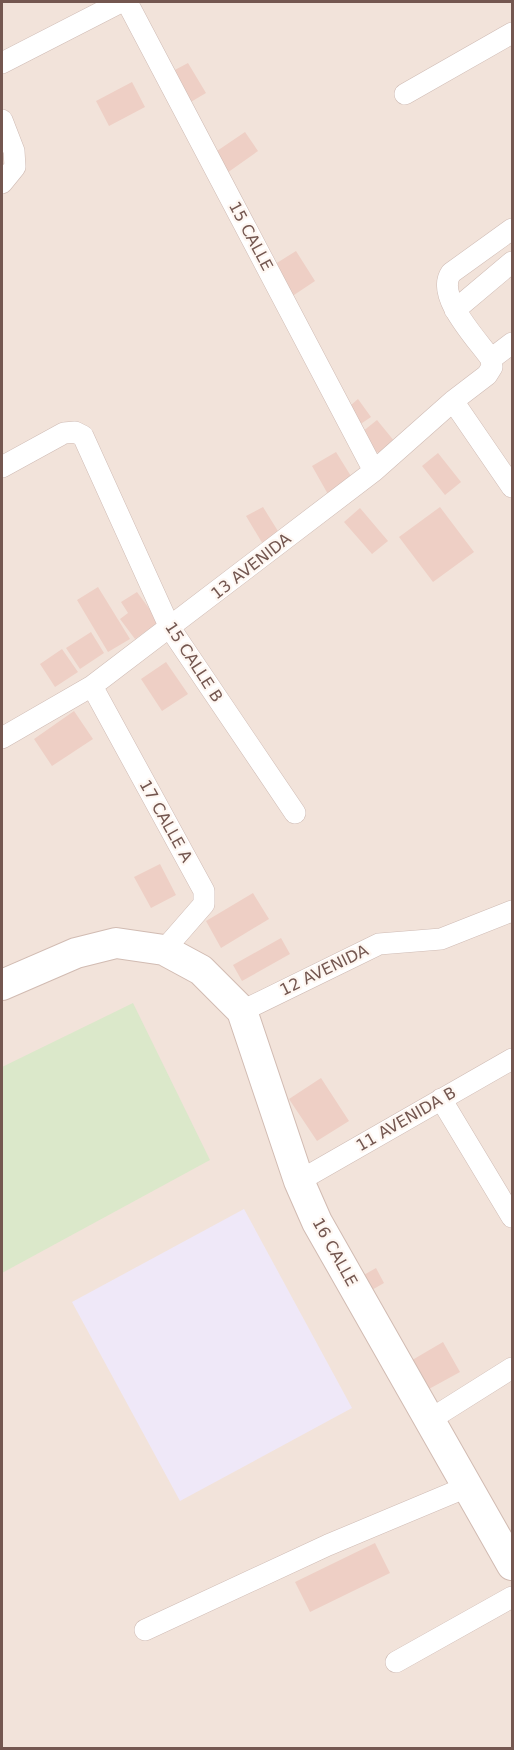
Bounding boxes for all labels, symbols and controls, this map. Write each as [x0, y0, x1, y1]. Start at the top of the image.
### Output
street label: 15 CALLE [225, 198, 277, 274]
street label: 13 AVENIDA [207, 529, 295, 603]
street label: 15 CALLE B [161, 618, 227, 706]
street label: 17 CALLE A [136, 776, 197, 866]
street label: 12 AVENIDA [277, 940, 371, 1000]
street label: 11 AVENIDA B [353, 1083, 459, 1155]
street label: 16 CALLE [308, 1214, 362, 1290]

